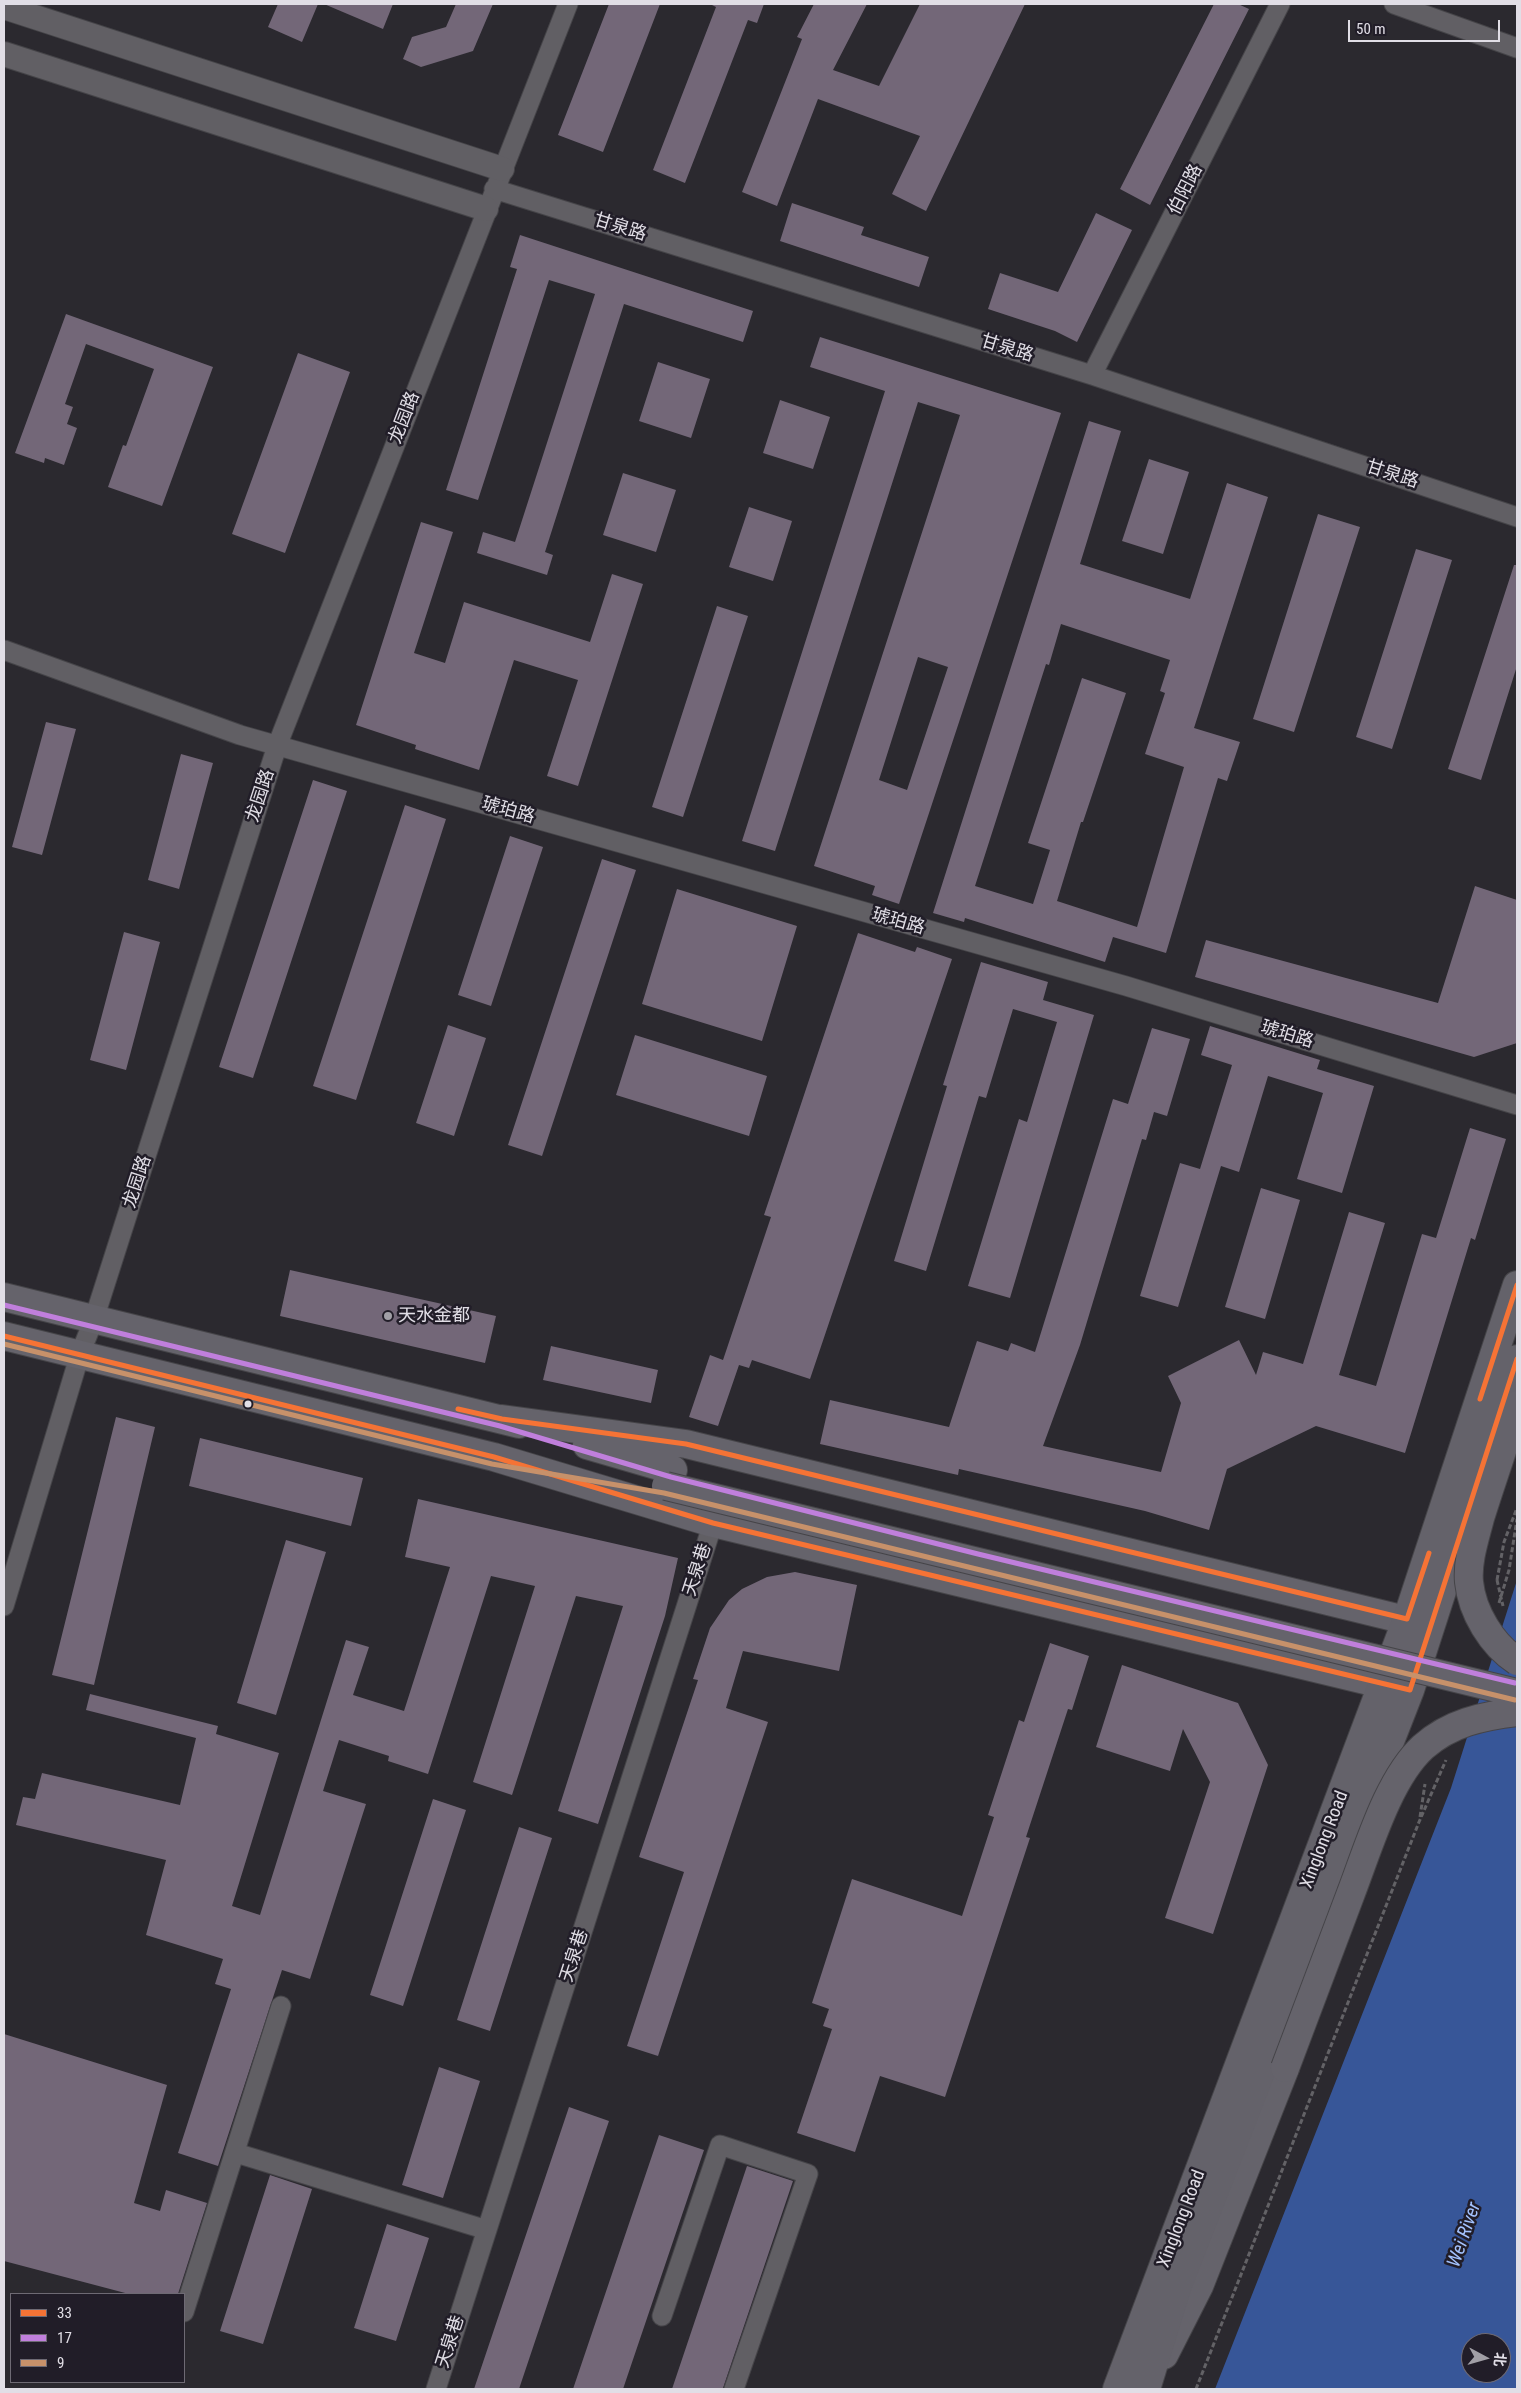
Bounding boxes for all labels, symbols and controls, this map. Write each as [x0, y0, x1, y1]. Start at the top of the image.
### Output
scale bar [1351, 10, 1504, 42]
text: 50 m [1356, 20, 1386, 38]
street label: 伯阳路 [1164, 161, 1208, 219]
street label: 甘泉路 [591, 210, 649, 246]
street label: 甘泉路 [978, 331, 1036, 367]
street label: 龙园路 [385, 389, 425, 447]
street label: 甘泉路 [1363, 456, 1421, 494]
street label: 龙园路 [242, 767, 280, 825]
street label: 琥珀路 [479, 793, 537, 829]
street label: 琥珀路 [869, 904, 927, 940]
street label: 琥珀路 [1258, 1017, 1316, 1053]
street label: 龙园路 [119, 1153, 157, 1211]
place label: 天水金都 [398, 1305, 470, 1327]
marker: 天水金都 [382, 1310, 394, 1322]
unlabelled marker [243, 1399, 253, 1409]
street label: 天泉巷 [679, 1541, 717, 1599]
street label: Xinglong Road [1297, 1788, 1353, 1892]
street label: 天泉巷 [556, 1927, 594, 1985]
street label: Xinglong Road [1154, 2167, 1210, 2271]
water label: Wei River [1443, 2200, 1487, 2270]
legend [10, 2293, 185, 2383]
text: 33 [57, 2304, 72, 2322]
street label: 天泉巷 [432, 2313, 470, 2371]
text: 17 [57, 2329, 72, 2347]
north arrow [1461, 2333, 1511, 2383]
text: 北 [1491, 2352, 1509, 2367]
text: 9 [57, 2354, 64, 2372]

